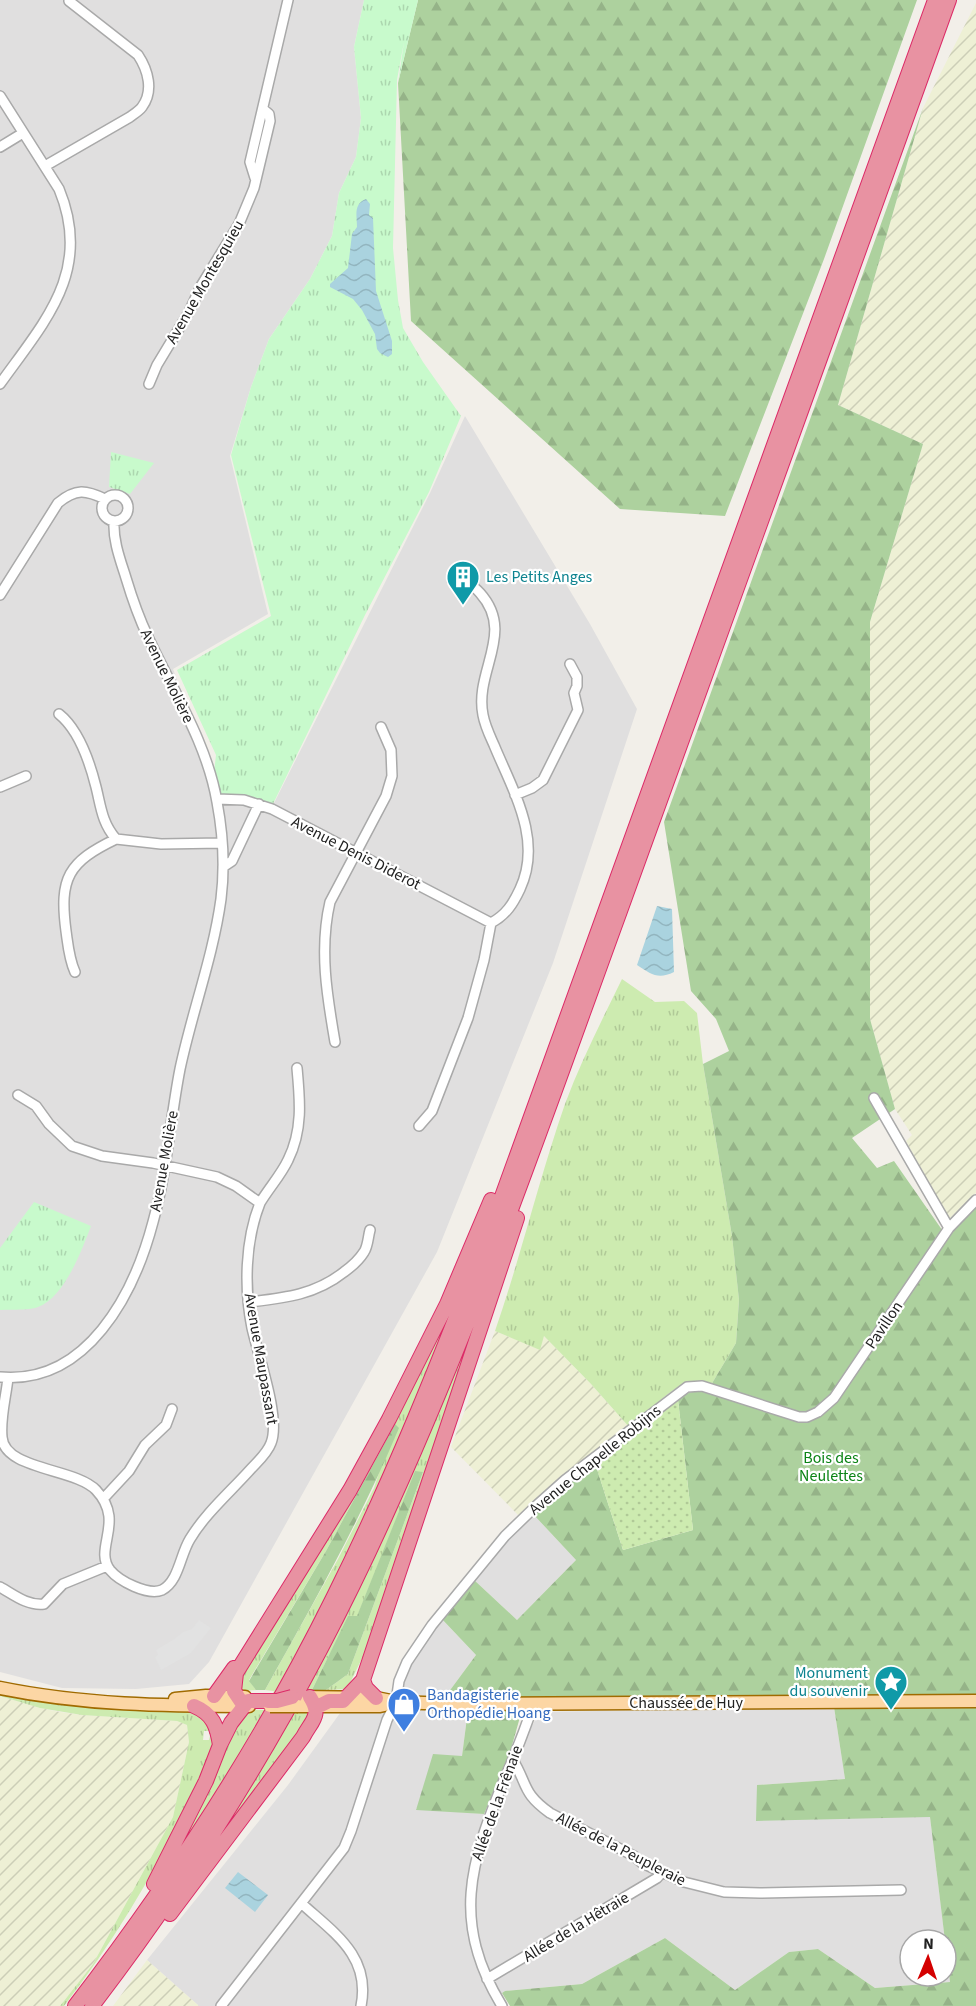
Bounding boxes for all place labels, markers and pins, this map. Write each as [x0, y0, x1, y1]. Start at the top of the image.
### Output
building icon: Les Petits Anges [445, 559, 481, 606]
place label: Les Petits Anges [486, 566, 593, 588]
place label: Monument du souvenir [790, 1662, 869, 1702]
place icon: Monument du souvenir [873, 1664, 909, 1711]
place label: Bandagisterie Orthopédie Hoang [427, 1684, 551, 1724]
shop icon: Bandagisterie Orthopédie Hoang [386, 1686, 422, 1733]

